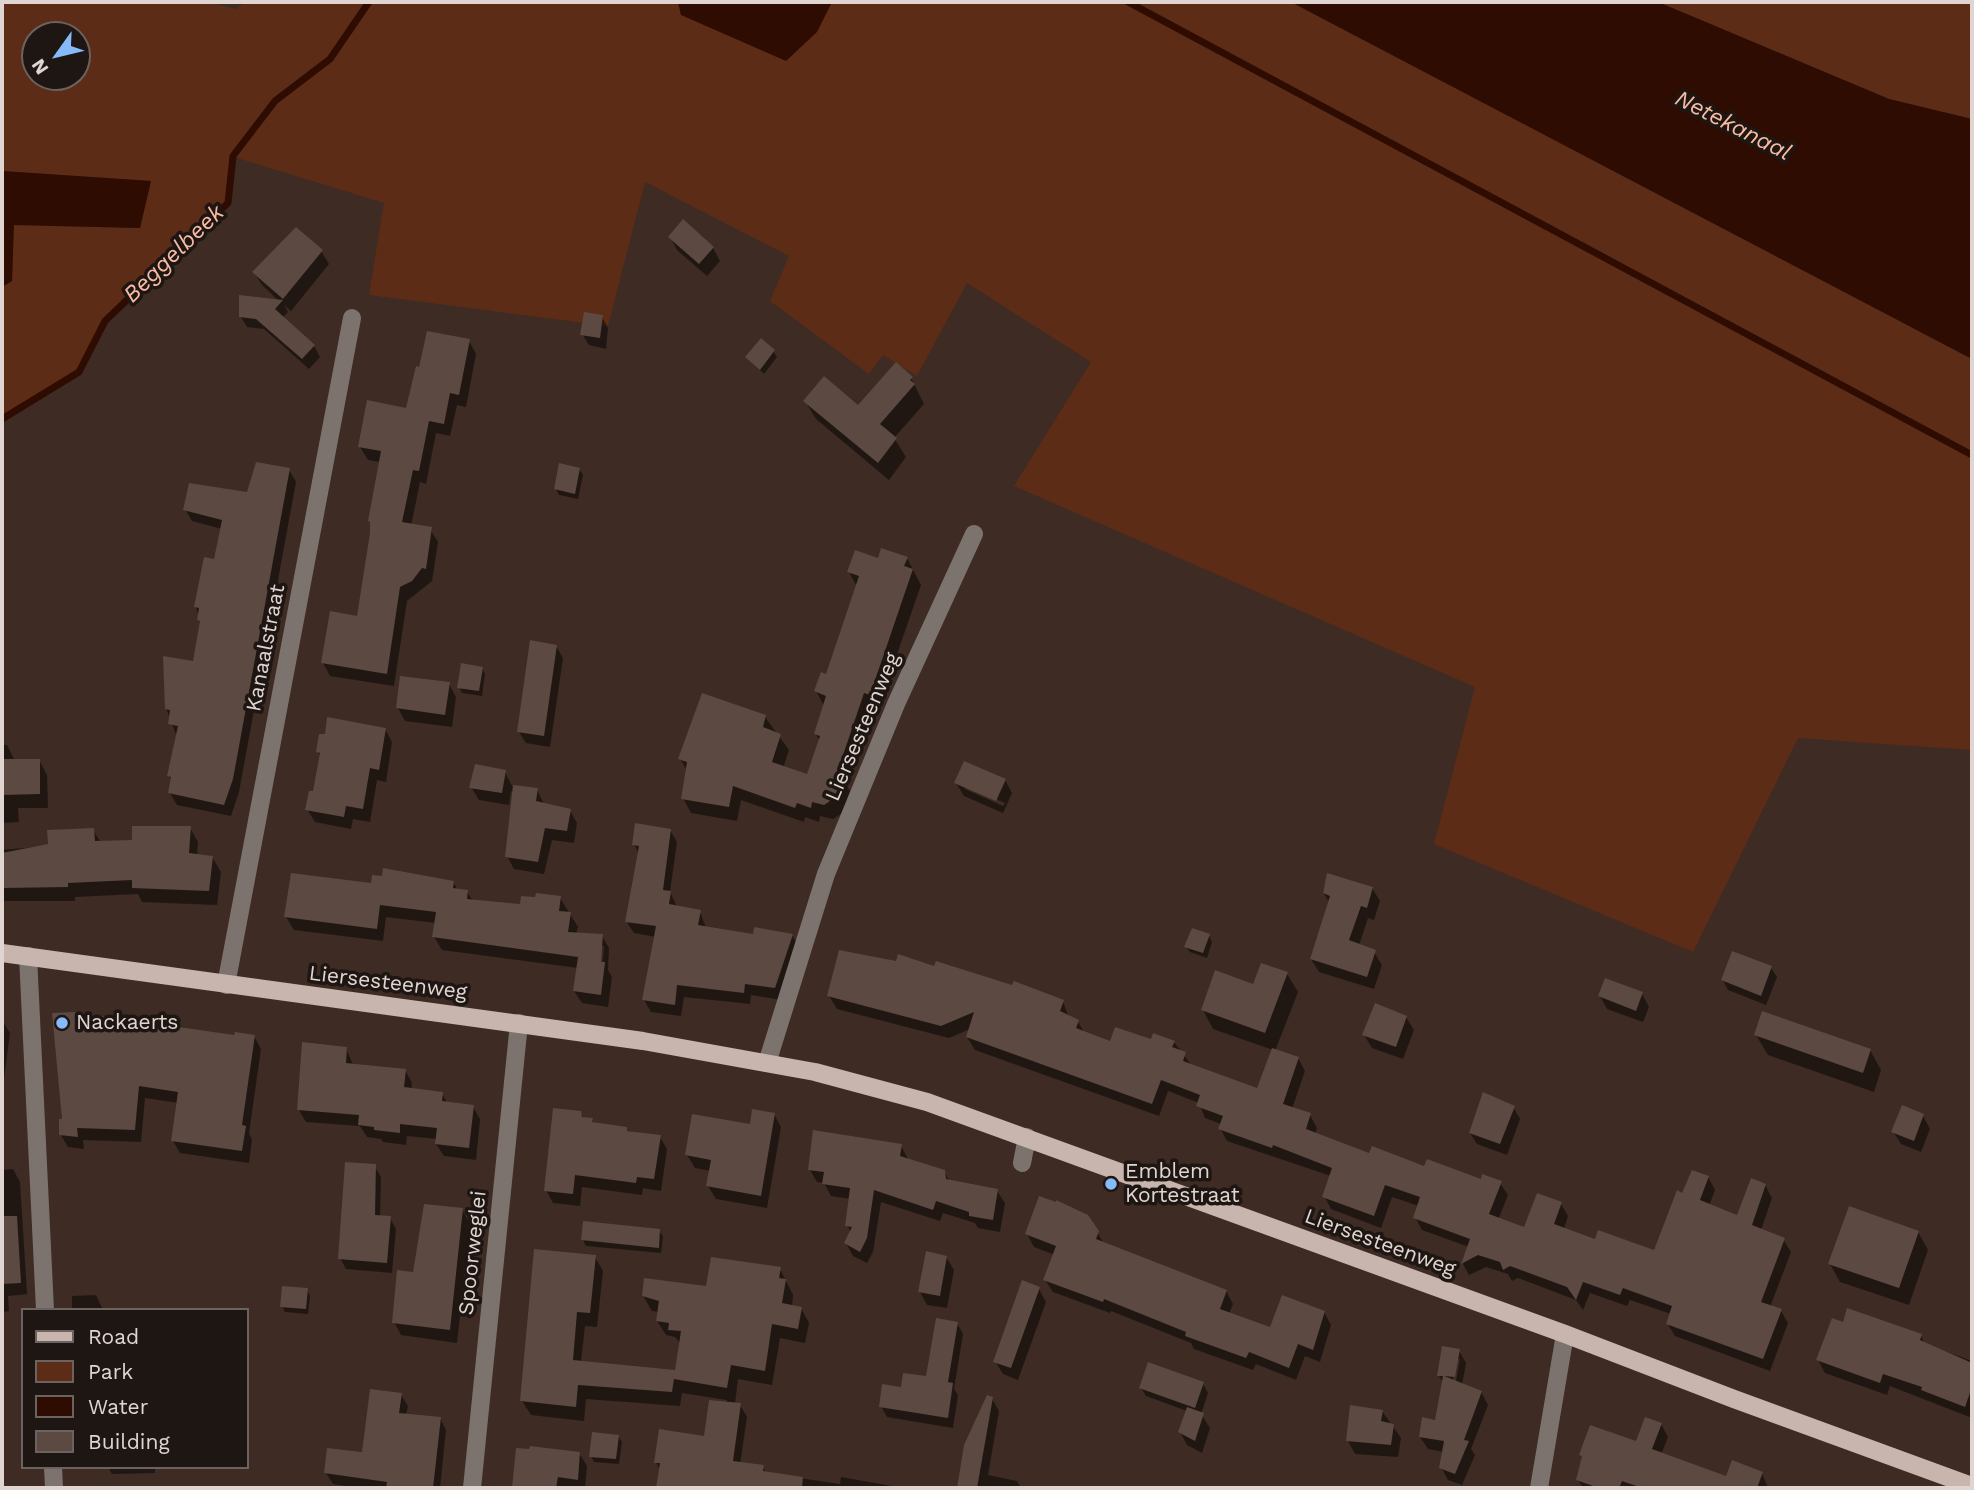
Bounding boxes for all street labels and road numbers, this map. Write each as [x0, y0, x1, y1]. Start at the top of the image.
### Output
street label: Kanaalstraat [241, 582, 291, 714]
street label: Liersesteenweg [820, 649, 906, 805]
street label: Liersesteenweg [308, 961, 468, 1005]
street label: Spoorweglei [454, 1190, 492, 1316]
street label: Liersesteenweg [1301, 1204, 1459, 1282]

